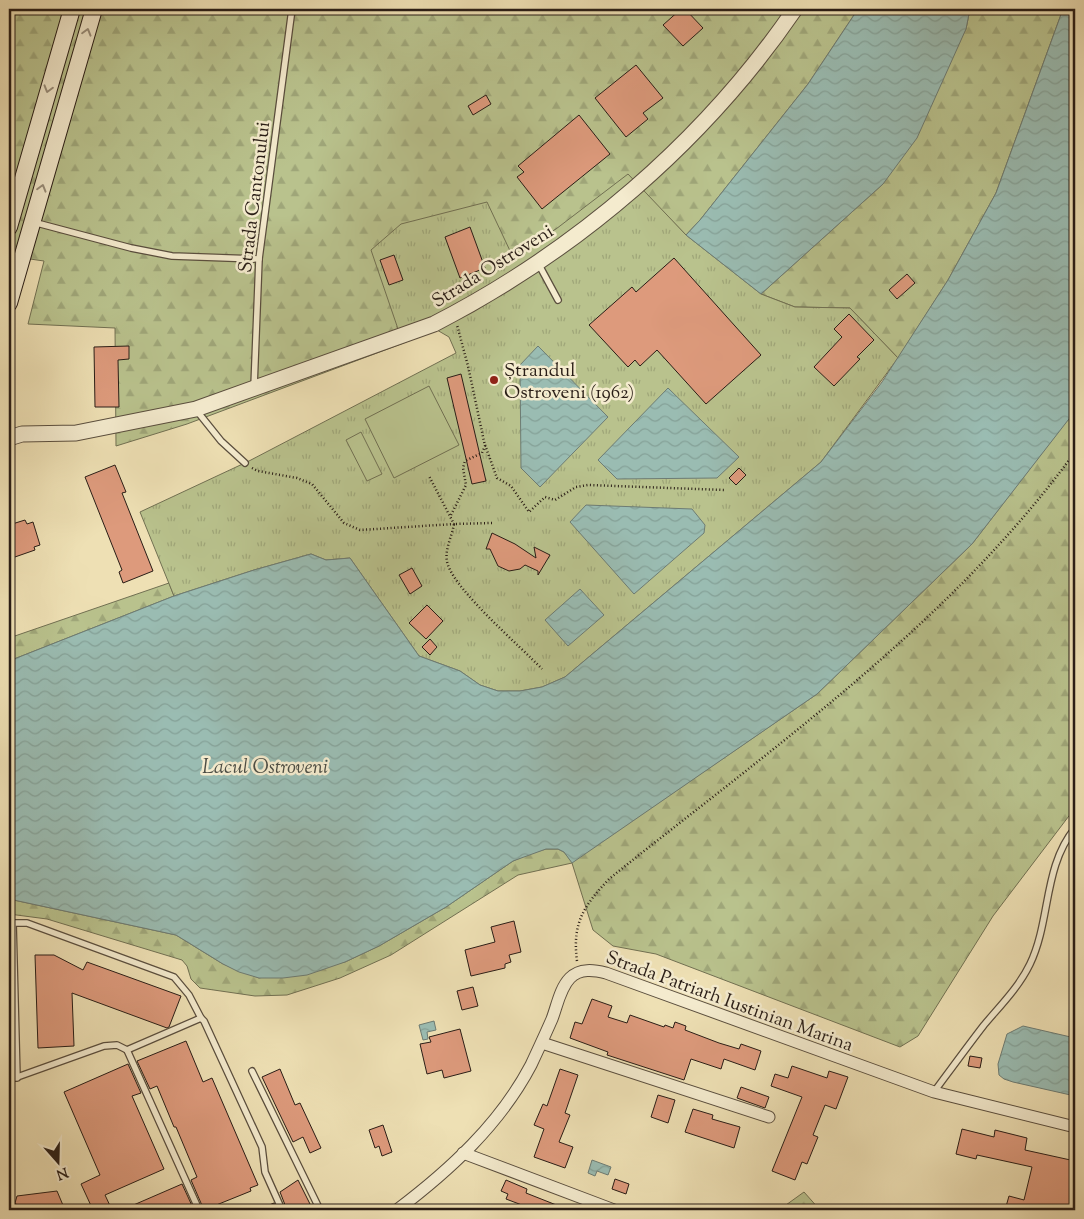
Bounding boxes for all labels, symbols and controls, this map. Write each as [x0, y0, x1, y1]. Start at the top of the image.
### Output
one-way arrow [81, 28, 92, 37]
one-way arrow [44, 85, 54, 93]
street label: Strada Cantonului [233, 120, 278, 274]
one-way arrow [36, 185, 46, 193]
street label: Strada Ostroveni [427, 219, 559, 315]
place label: Ștrandul Ostroveni (1962) [504, 358, 634, 407]
marker: Ștrandul Ostroveni (1962) [488, 374, 500, 386]
water label: Lacul Ostroveni [202, 754, 328, 783]
street label: Strada Patriarh Iustinian Marina [602, 945, 857, 1060]
north arrow [32, 1136, 82, 1186]
text: N [53, 1161, 70, 1184]

